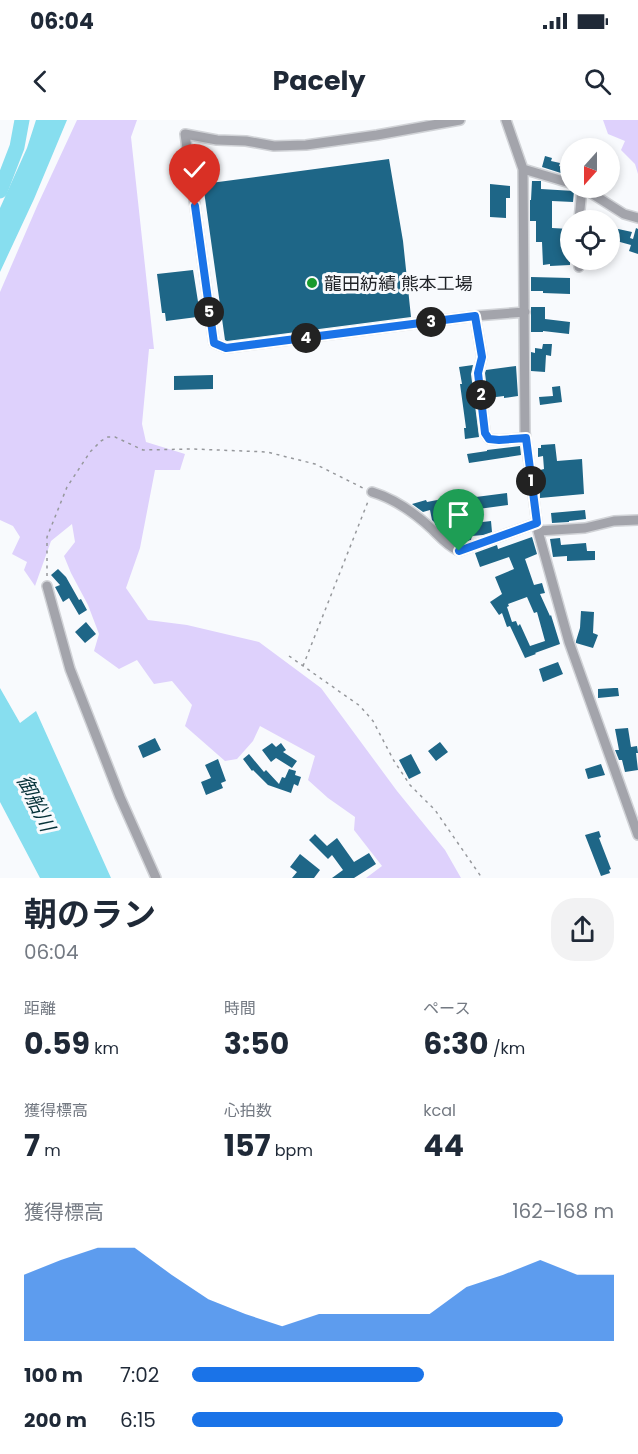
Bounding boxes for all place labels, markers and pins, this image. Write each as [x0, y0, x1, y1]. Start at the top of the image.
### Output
pin [169, 144, 220, 206]
place label: 龍田紡績 熊本工場 [324, 271, 473, 296]
marker: 龍田紡績 熊本工場 [305, 276, 319, 290]
pin: 5 [194, 297, 224, 327]
pin: 3 [416, 307, 446, 337]
pin: 4 [291, 323, 321, 353]
pin: 2 [466, 380, 496, 410]
pin: 1 [516, 466, 546, 496]
pin [433, 489, 484, 551]

